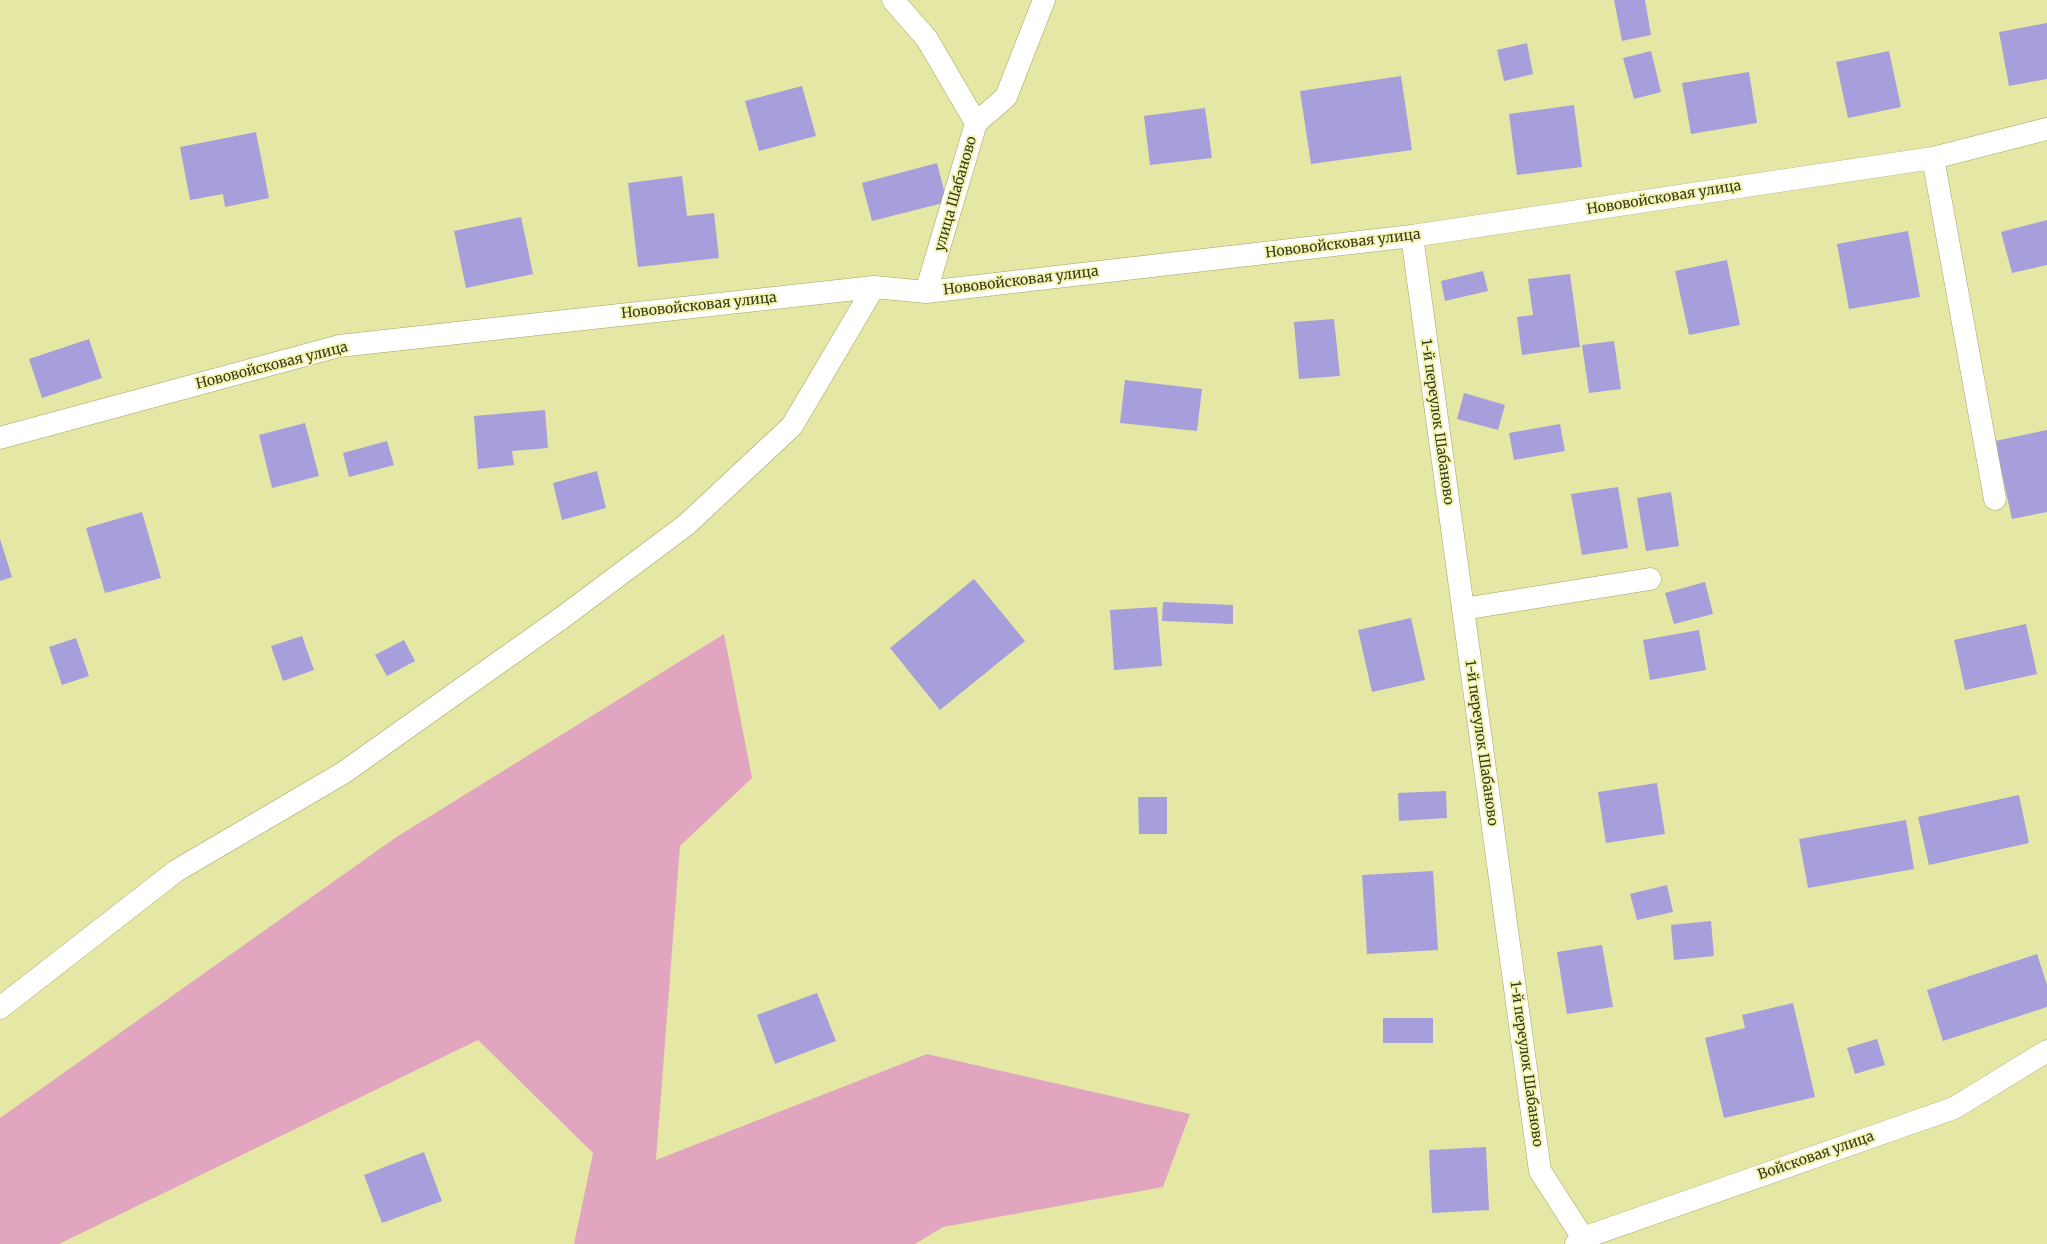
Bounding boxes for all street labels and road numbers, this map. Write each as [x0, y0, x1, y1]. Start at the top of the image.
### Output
street label: улица Шабаново [932, 134, 980, 254]
street label: Нововойсковая улица [1586, 178, 1742, 218]
street label: Нововойсковая улица [1265, 226, 1421, 262]
street label: Нововойсковая улица [943, 263, 1099, 299]
street label: Нововойсковая улица [621, 289, 777, 323]
street label: 1-й переулок Шабаново [1417, 338, 1457, 506]
street label: Нововойсковая улица [194, 339, 350, 393]
street label: 1-й переулок Шабаново [1461, 659, 1501, 827]
street label: 1-й переулок Шабаново [1506, 980, 1546, 1148]
street label: Войсковая улица [1756, 1128, 1876, 1184]

